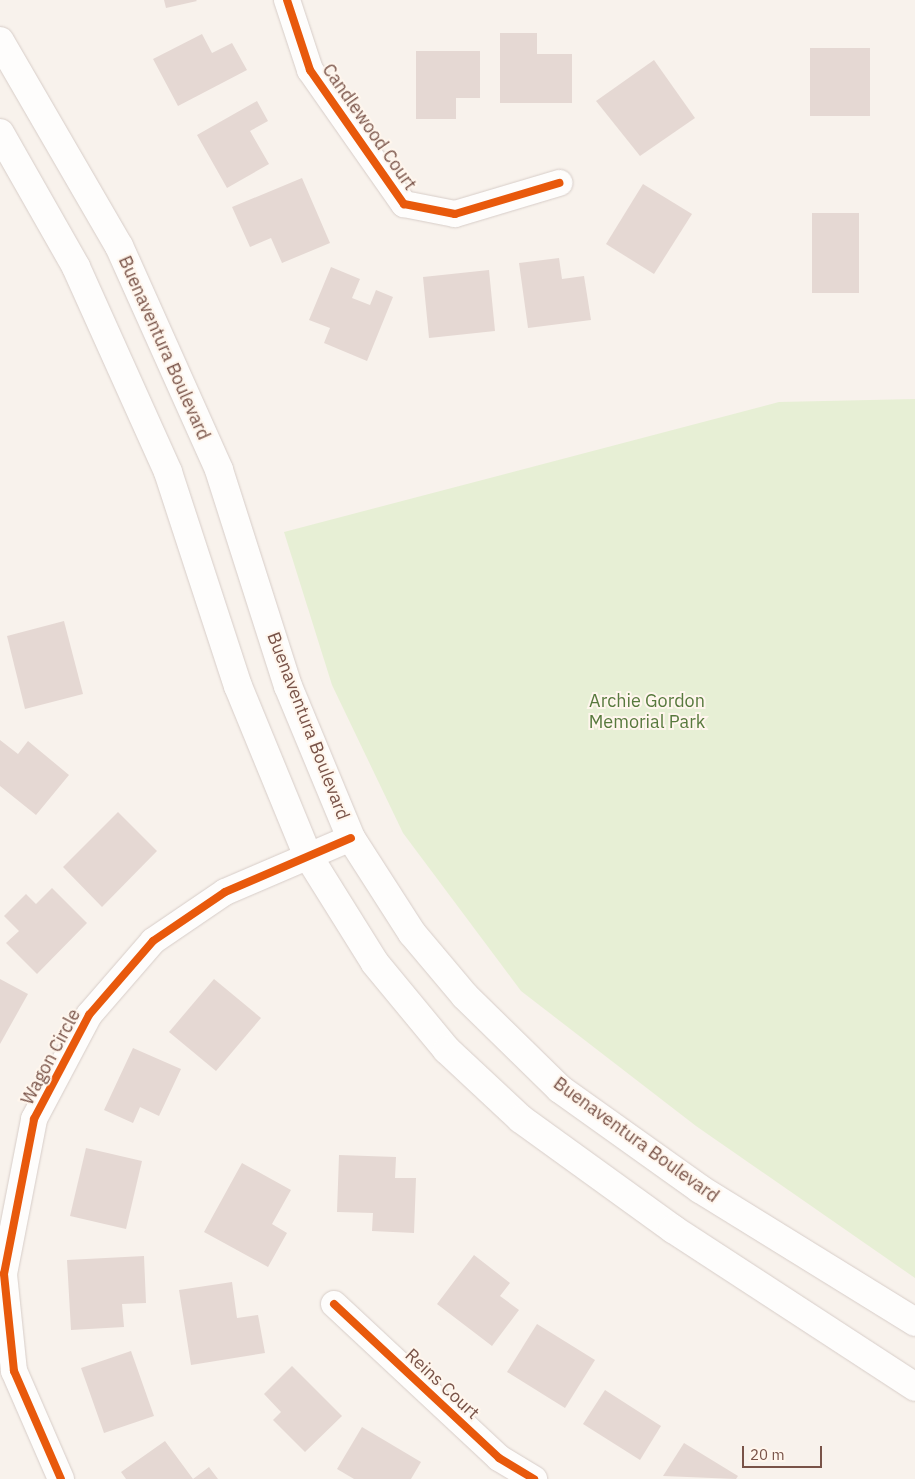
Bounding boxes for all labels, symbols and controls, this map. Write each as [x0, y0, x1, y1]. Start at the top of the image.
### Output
street label: Candlewood Court [317, 60, 421, 194]
street label: Buenaventura Boulevard [114, 253, 214, 443]
street label: Buenaventura Boulevard [262, 629, 354, 823]
park label: Archie Gordon Memorial Park [589, 691, 705, 734]
street label: Wagon Circle [17, 1005, 85, 1109]
street label: Buenaventura Boulevard [549, 1073, 723, 1207]
street label: Reins Court [400, 1344, 484, 1424]
scale bar [745, 1436, 825, 1468]
text: 20 m [750, 1445, 785, 1464]

